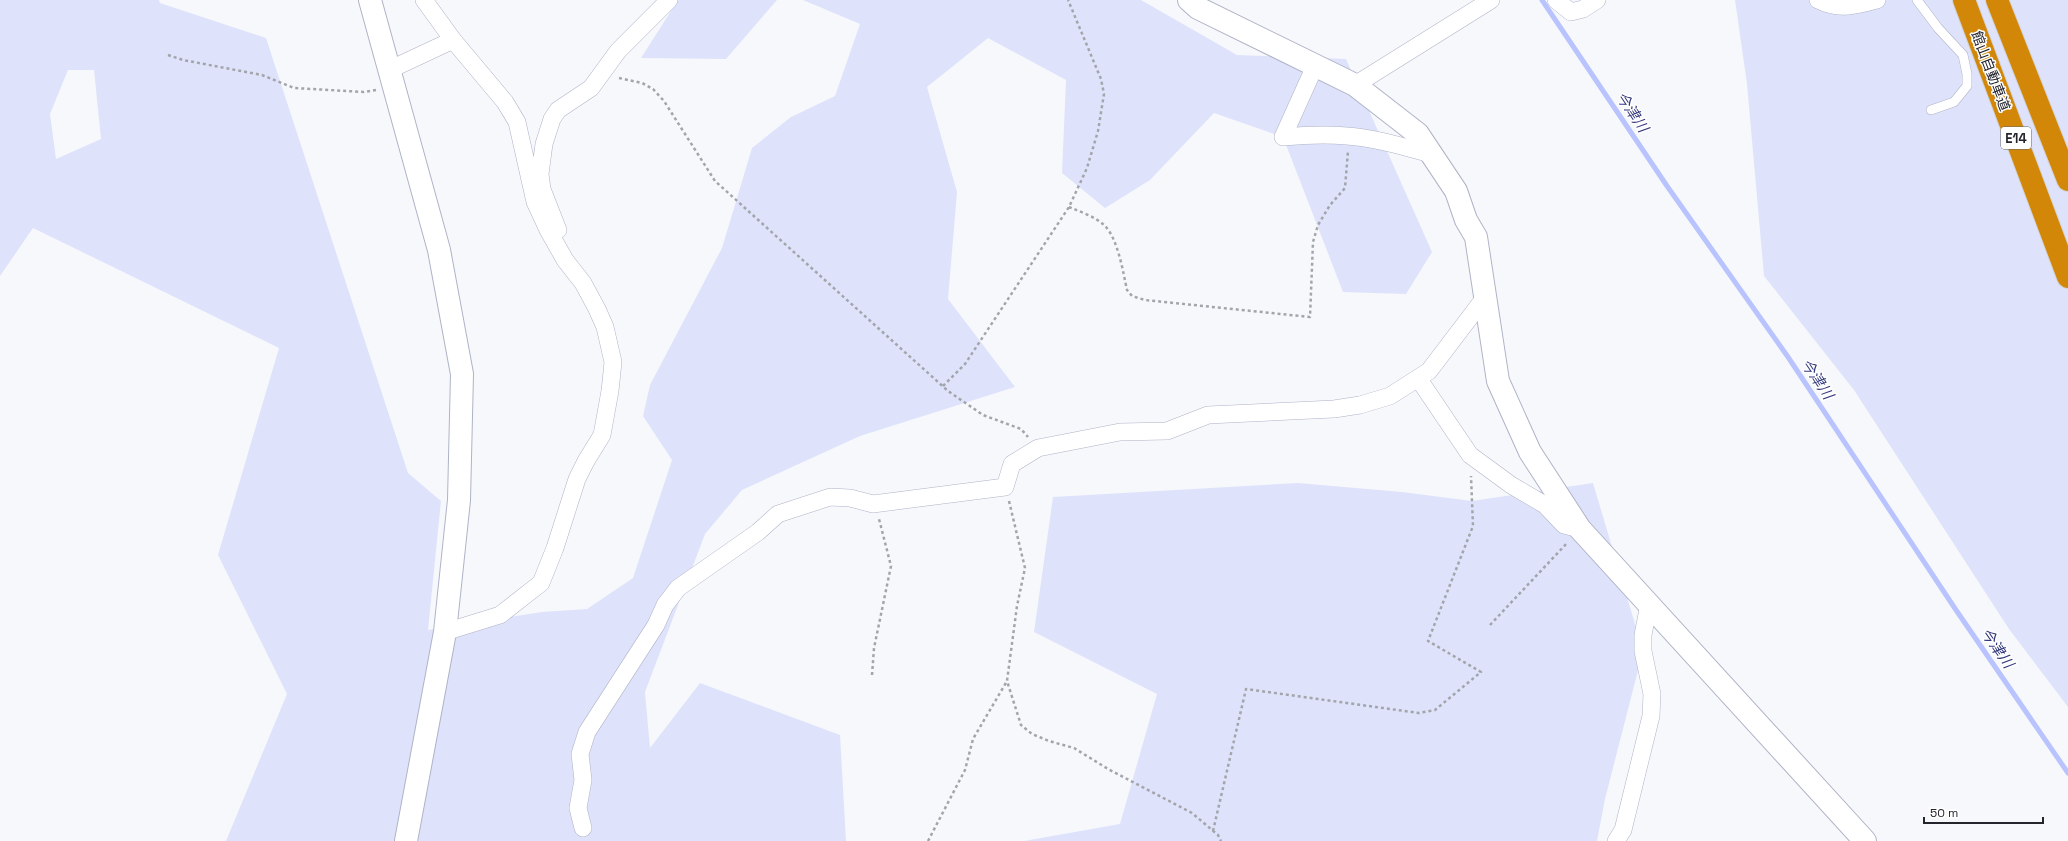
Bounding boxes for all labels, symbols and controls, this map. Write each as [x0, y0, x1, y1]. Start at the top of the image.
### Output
street label: 館山自動車道 [1968, 29, 2014, 113]
water label: 今津川 [1612, 88, 1654, 137]
road number: E14 [2001, 127, 2031, 149]
water label: 今津川 [1797, 355, 1839, 404]
water label: 今津川 [1977, 624, 2019, 673]
scale bar [1924, 799, 2043, 825]
text: 50 m [1930, 805, 1958, 821]

